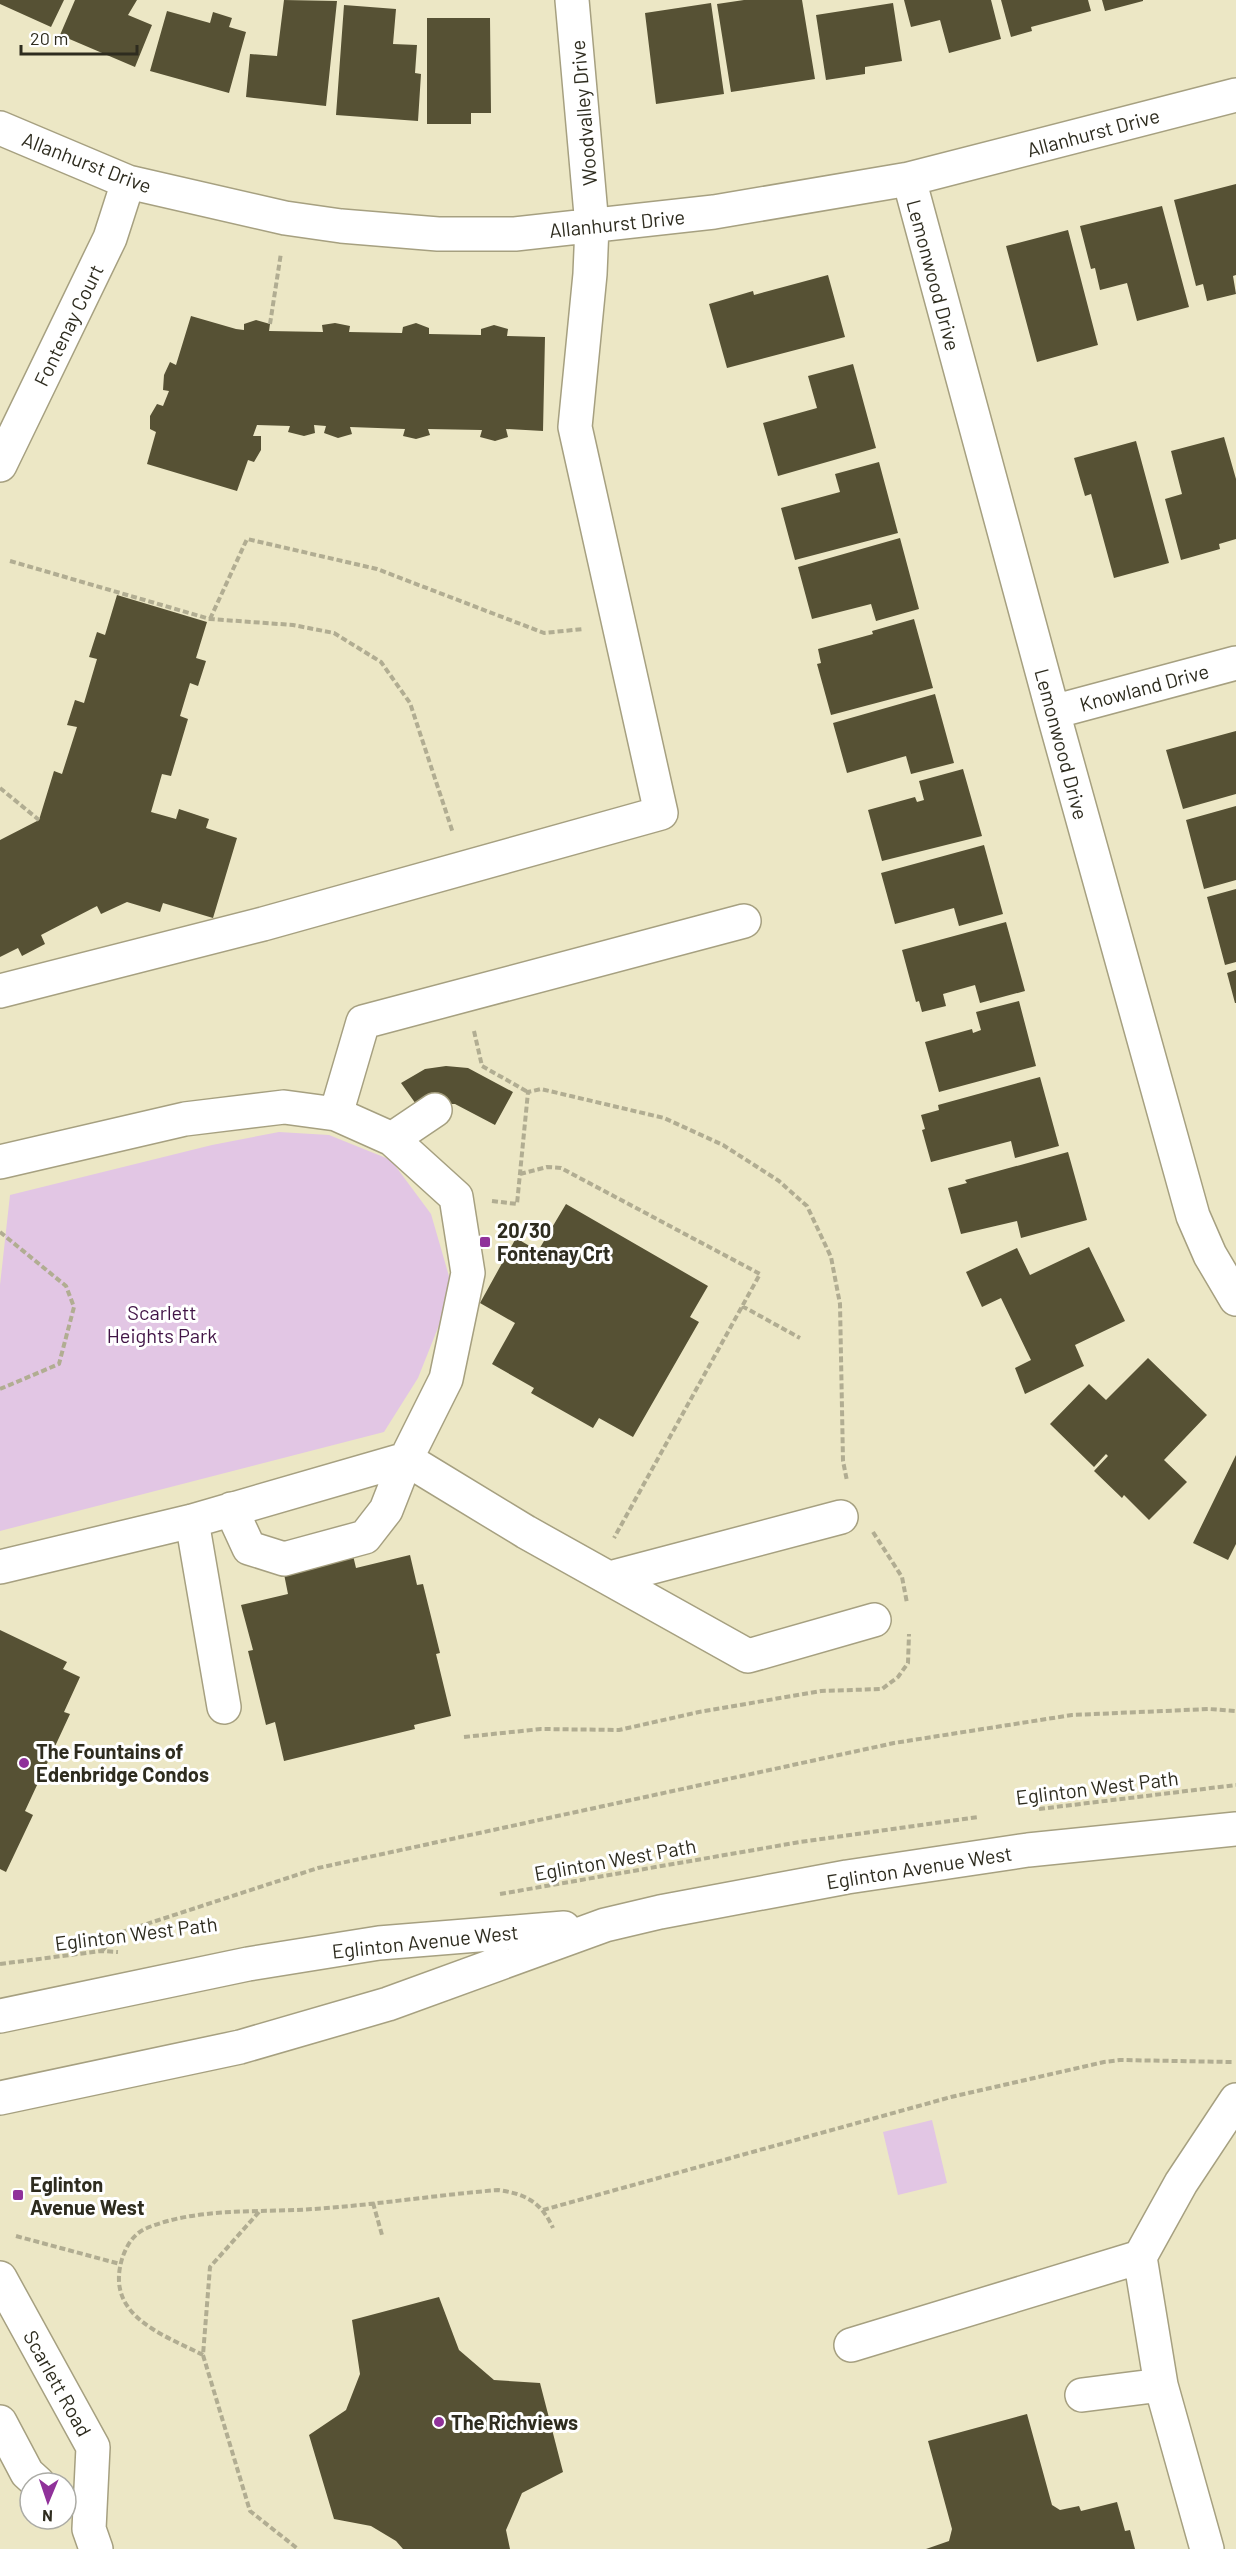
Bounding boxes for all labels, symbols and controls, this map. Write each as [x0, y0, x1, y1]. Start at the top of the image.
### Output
scale bar [21, 18, 136, 56]
text: 20 m [30, 27, 68, 49]
street label: Woodvalley Drive [565, 39, 601, 187]
street label: Allanhurst Drive [1024, 103, 1162, 161]
street label: Allanhurst Drive [19, 126, 155, 198]
street label: Lemonwood Drive [902, 197, 966, 353]
street label: Allanhurst Drive [548, 204, 686, 242]
street label: Fontenay Court [28, 260, 108, 390]
street label: Knowland Drive [1077, 658, 1211, 716]
street label: Lemonwood Drive [1030, 666, 1094, 822]
place label: 20/30 Fontenay Crt [497, 1218, 610, 1265]
marker: 20/30 Fontenay Crt [478, 1235, 492, 1249]
park label: Scarlett Heights Park [107, 1300, 217, 1347]
place label: The Fountains of Edenbridge Condos [36, 1739, 209, 1786]
marker: The Fountains of Edenbridge Condos [17, 1756, 31, 1770]
street label: Eglinton West Path [1014, 1765, 1180, 1809]
street label: Eglinton West Path [532, 1833, 698, 1885]
street label: Eglinton Avenue West [825, 1840, 1013, 1894]
street label: Eglinton West Path [53, 1911, 219, 1955]
street label: Eglinton Avenue West [331, 1919, 519, 1963]
place label: Eglinton Avenue West [30, 2172, 144, 2219]
marker: Eglinton Avenue West [11, 2188, 25, 2202]
street label: Scarlett Road [19, 2326, 97, 2440]
place label: The Richviews [451, 2410, 578, 2434]
marker: The Richviews [432, 2415, 446, 2429]
north arrow [18, 2471, 78, 2531]
text: N [42, 2507, 53, 2526]

